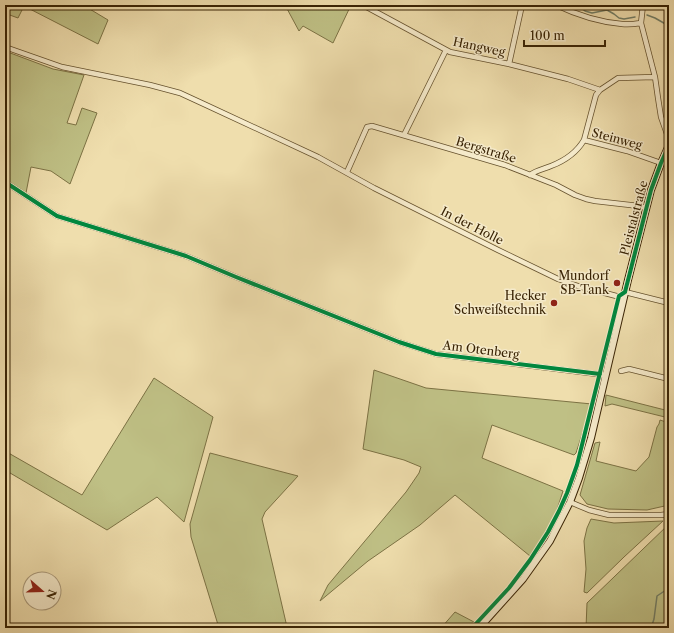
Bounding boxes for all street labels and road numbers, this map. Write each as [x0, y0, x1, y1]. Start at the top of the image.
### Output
street label: Hangweg [452, 34, 507, 59]
street label: Steinweg [590, 125, 645, 153]
street label: Bergstraße [454, 133, 518, 166]
street label: Pleistalstraße [616, 179, 651, 257]
street label: In der Holle [438, 203, 506, 248]
street label: Am Otenberg [441, 337, 521, 362]

